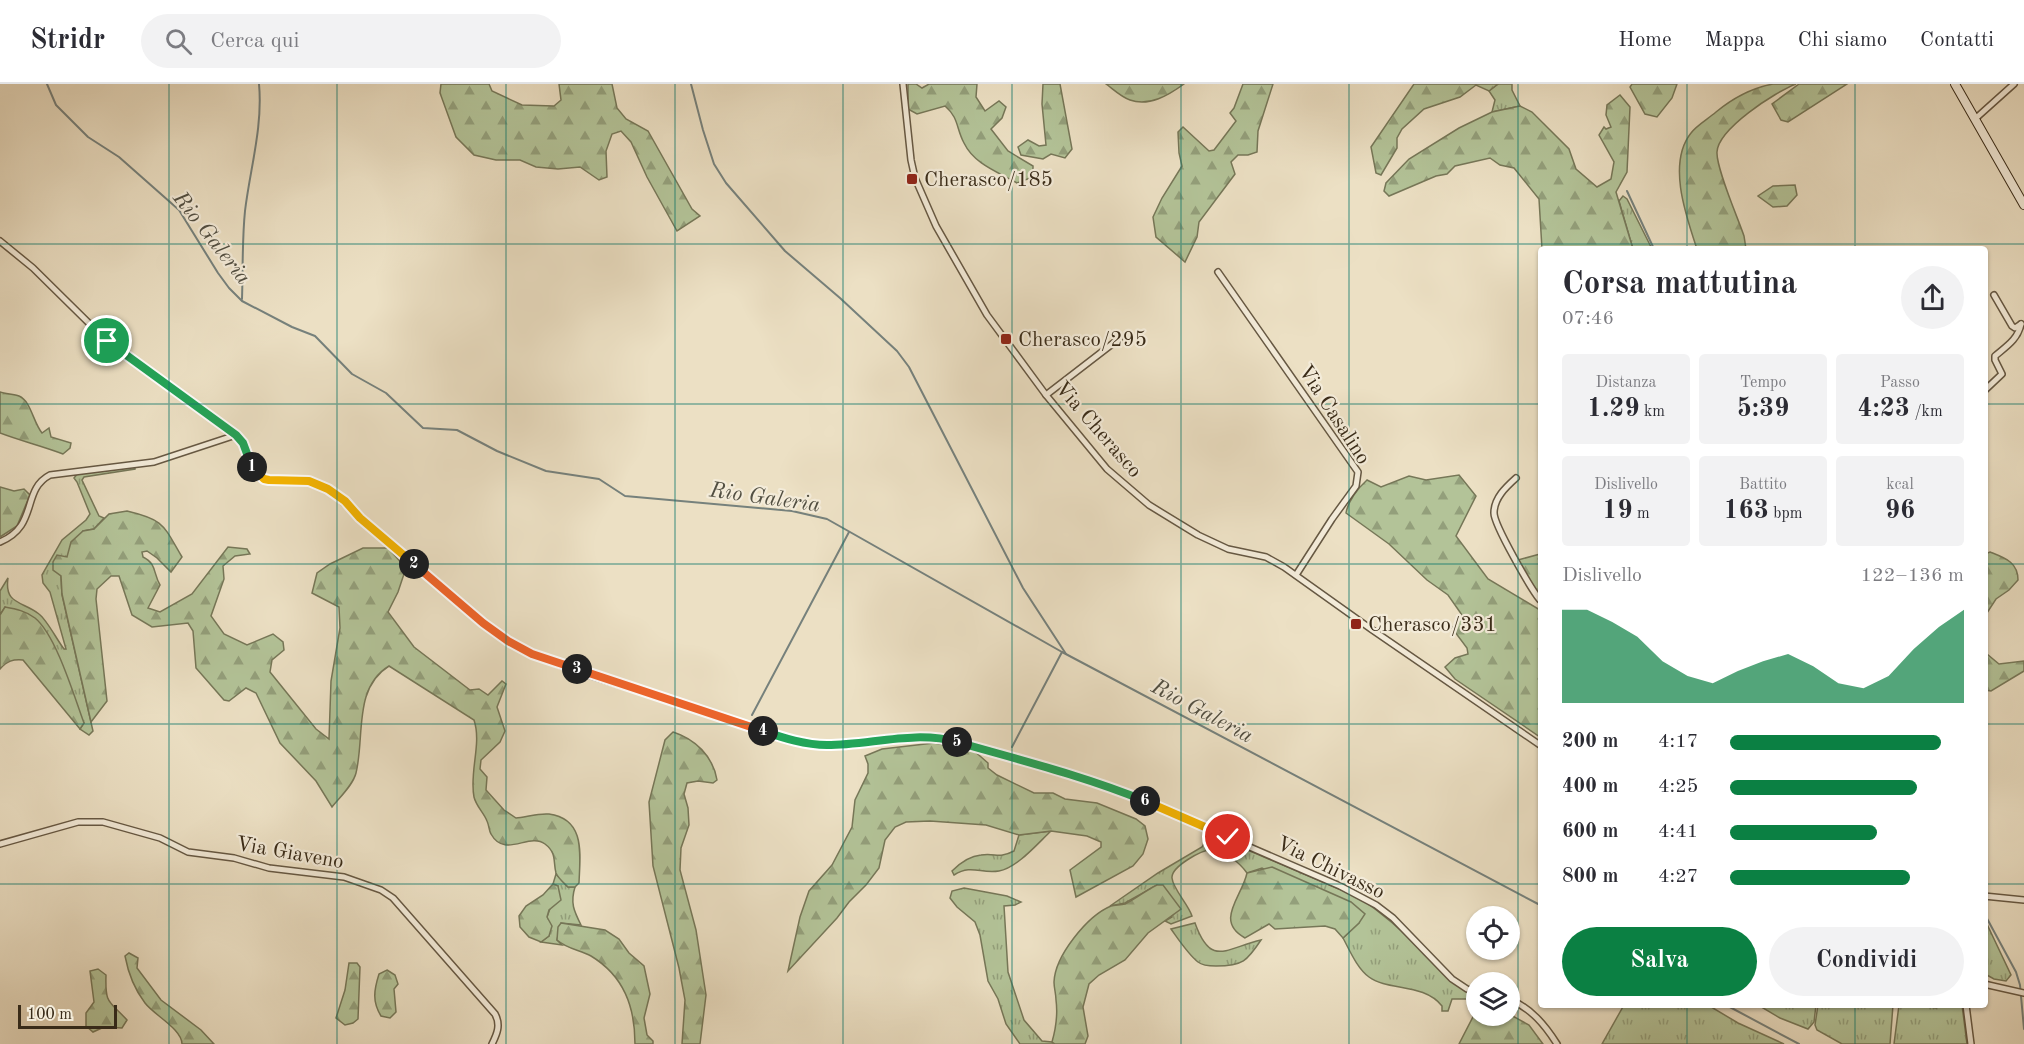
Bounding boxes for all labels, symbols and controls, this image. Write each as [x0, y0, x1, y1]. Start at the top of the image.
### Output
search box [141, 14, 561, 68]
icon: search [162, 25, 195, 58]
text: Stridr [30, 27, 105, 55]
text: Cerca qui [210, 30, 299, 52]
text: Home [1618, 30, 1672, 51]
text: Mappa [1705, 30, 1765, 51]
text: Chi siamo [1798, 30, 1887, 51]
text: Contatti [1920, 30, 1994, 51]
place label: Cherasco/185 [924, 170, 1053, 191]
marker: Cherasco/185 [905, 172, 919, 186]
water label: Rio Galeria [168, 187, 255, 289]
button: share [1901, 266, 1964, 329]
text: Corsa mattutina [1562, 268, 1797, 301]
text: 07:46 [1562, 309, 1614, 329]
pin [81, 315, 132, 366]
icon: arrive [90, 324, 123, 357]
place label: Cherasco/295 [1018, 330, 1147, 351]
marker: Cherasco/295 [999, 332, 1013, 346]
street label: Via Casalino [1294, 361, 1374, 468]
text: Distanza [1596, 375, 1656, 391]
text: Tempo [1740, 375, 1786, 391]
text: Passo [1880, 375, 1920, 391]
street label: Via Cherasco [1051, 378, 1145, 482]
text: 1.29 [1587, 396, 1640, 422]
text: 5:39 [1737, 396, 1789, 422]
text: 4:23 [1857, 396, 1910, 422]
text: km [1640, 404, 1665, 420]
text: /km [1910, 404, 1943, 420]
pin: 1 [237, 452, 267, 482]
text: 1 [247, 459, 257, 475]
text: Dislivello [1594, 477, 1658, 493]
text: Battito [1739, 477, 1787, 493]
text: kcal [1886, 477, 1914, 493]
water label: Rio Galeria [707, 479, 822, 517]
text: 19 [1602, 498, 1632, 524]
text: 163 [1724, 498, 1769, 524]
text: 96 [1885, 498, 1915, 524]
text: m [1632, 506, 1650, 522]
text: bpm [1769, 506, 1802, 522]
pin: 2 [399, 549, 429, 579]
text: 2 [409, 556, 419, 572]
text: Dislivello [1562, 566, 1642, 586]
text: 122–136 m [1861, 566, 1964, 586]
place label: Cherasco/331 [1368, 615, 1497, 636]
marker: Cherasco/331 [1349, 617, 1363, 631]
pin: 3 [562, 654, 592, 684]
text: 3 [572, 661, 582, 677]
water label: Rio Galeria [1147, 675, 1257, 748]
pin: 4 [748, 716, 778, 746]
text: 4 [758, 723, 768, 739]
pin: 5 [942, 727, 972, 757]
text: 200 m [1562, 732, 1618, 752]
text: 4:17 [1658, 732, 1698, 752]
text: 5 [952, 734, 962, 750]
text: 400 m [1562, 777, 1618, 797]
text: 4:25 [1658, 777, 1698, 797]
pin: 6 [1130, 786, 1160, 816]
text: 6 [1140, 793, 1150, 809]
pin [1202, 811, 1253, 862]
icon: check [1211, 820, 1244, 853]
text: 600 m [1562, 822, 1618, 842]
text: 4:41 [1658, 822, 1698, 842]
street label: Via Chivasso [1273, 833, 1388, 904]
street label: Via Giaveno [234, 834, 345, 873]
text: 800 m [1562, 867, 1618, 887]
text: 4:27 [1658, 867, 1698, 887]
map controls [1466, 906, 1520, 1026]
button: locate [1466, 906, 1520, 960]
button: Salva [1562, 927, 1757, 996]
button: Condividi [1769, 927, 1964, 996]
button: layers [1466, 972, 1520, 1026]
scale bar [18, 1002, 117, 1030]
text: 100 m [27, 1007, 72, 1023]

